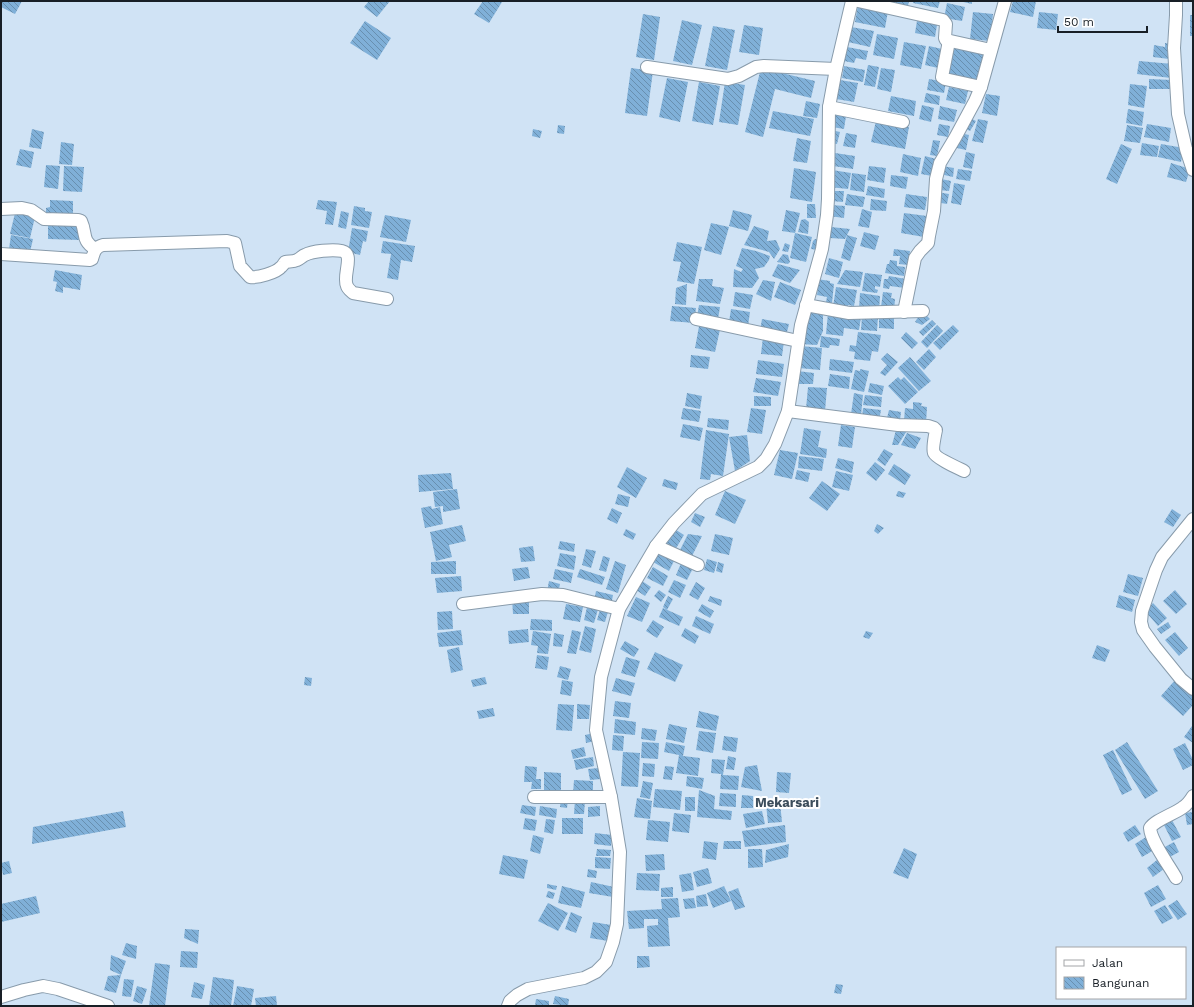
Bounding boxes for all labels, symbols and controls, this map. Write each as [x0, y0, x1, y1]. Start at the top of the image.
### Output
scale bar [1058, 8, 1147, 34]
text: 50 m [1064, 15, 1094, 29]
district label: Mekarsari [755, 795, 819, 810]
legend [1056, 947, 1186, 999]
text: Jalan [1092, 956, 1123, 970]
text: Bangunan [1092, 976, 1150, 990]

